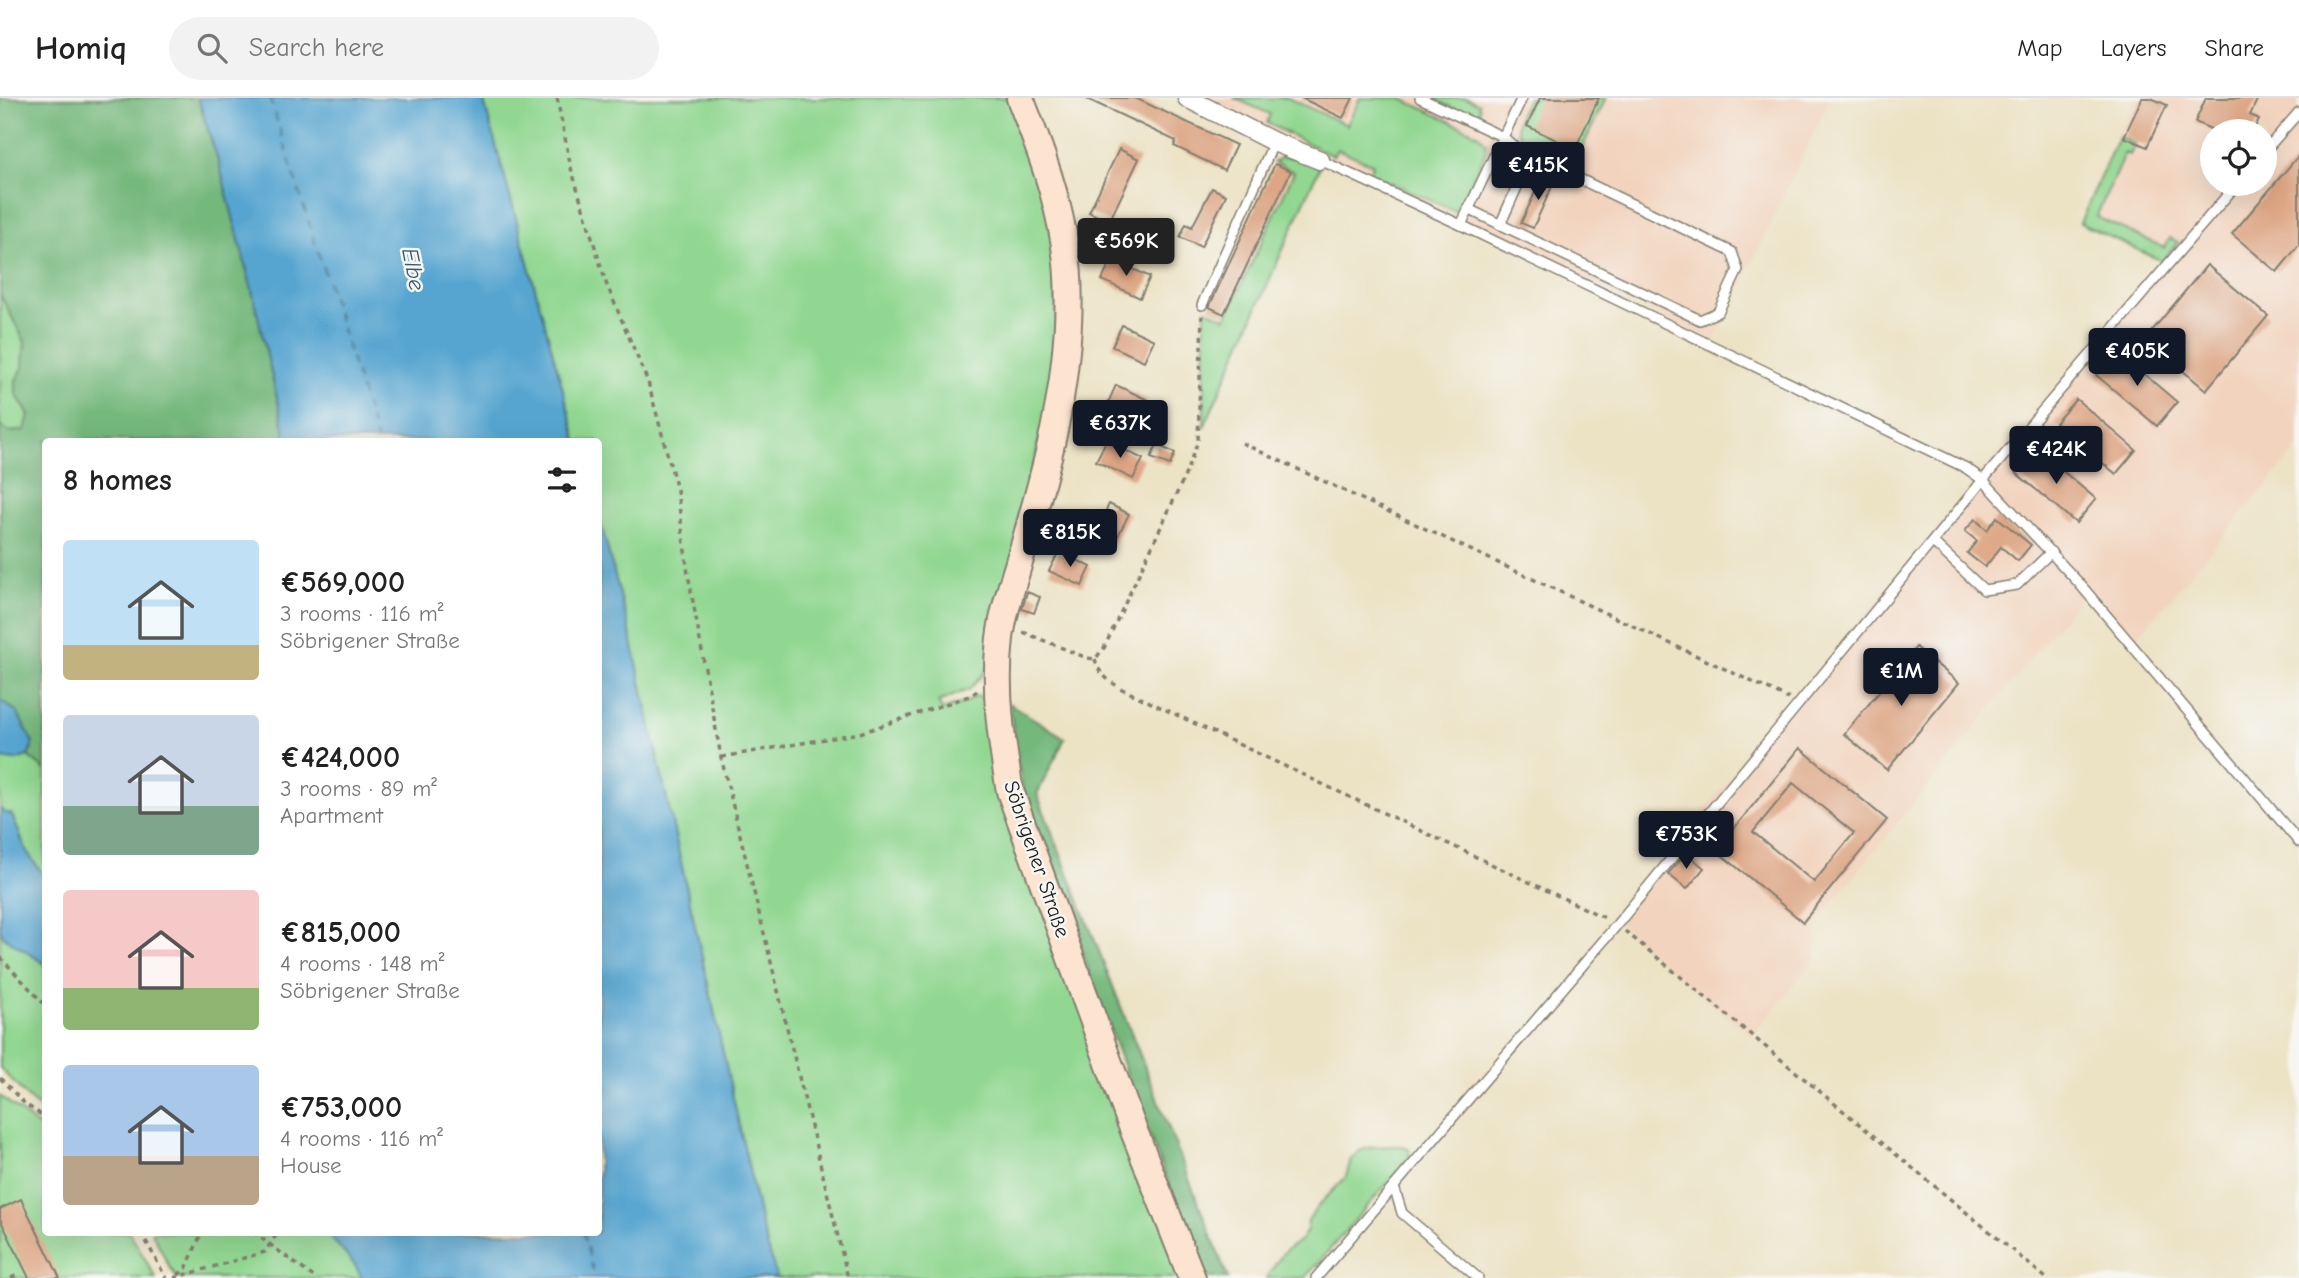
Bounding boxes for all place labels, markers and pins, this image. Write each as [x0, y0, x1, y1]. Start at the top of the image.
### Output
pin: €415K [1489, 142, 1587, 202]
pin: €569K [1077, 218, 1175, 278]
pin: €405K [2088, 328, 2186, 388]
pin: €637K [1071, 400, 1169, 460]
pin: €424K [2007, 426, 2105, 486]
pin: €815K [1021, 510, 1119, 569]
pin: €1M [1867, 648, 1935, 708]
pin: €753K [1637, 812, 1735, 871]

